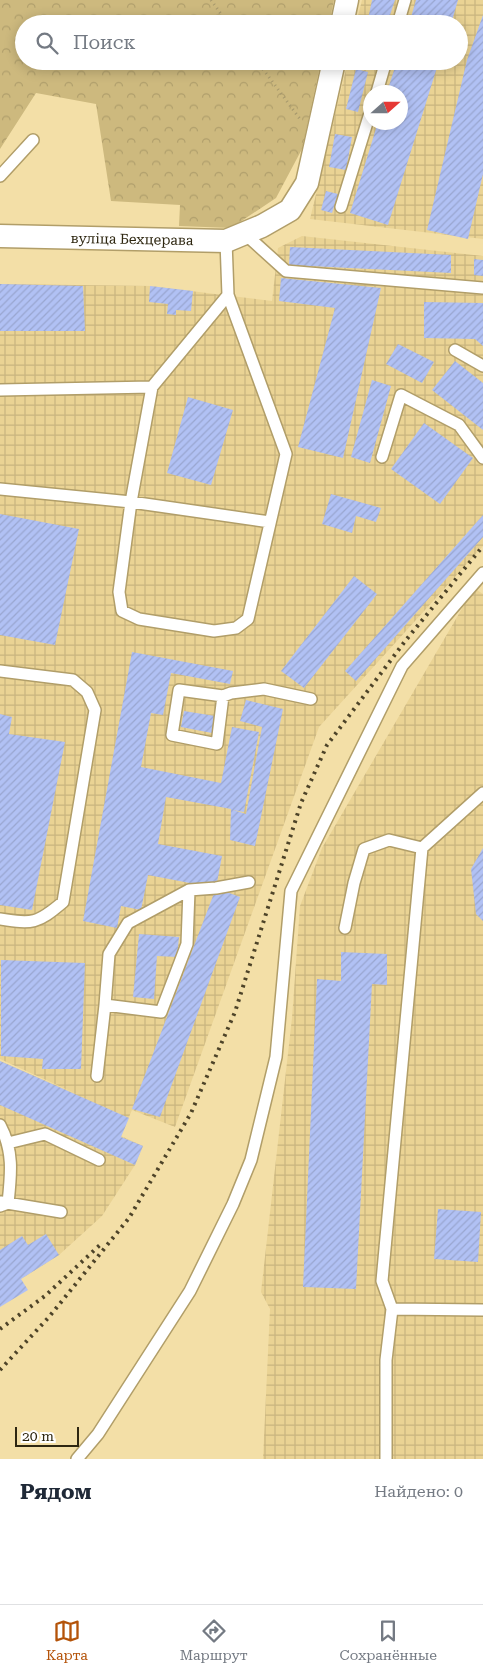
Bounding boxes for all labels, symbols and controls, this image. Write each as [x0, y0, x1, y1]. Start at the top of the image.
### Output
search box [15, 15, 468, 70]
icon: search [33, 29, 61, 57]
text: Поиск [73, 31, 136, 54]
north arrow [363, 85, 408, 130]
street label: вуліца Бехцерава [71, 230, 194, 248]
scale bar [15, 1424, 79, 1447]
text: 20 m [22, 1428, 54, 1444]
text: Рядом [20, 1480, 92, 1504]
text: Найдено: 0 [374, 1482, 463, 1501]
tab: Карта [46, 1617, 88, 1663]
tab: Маршрут [180, 1617, 248, 1663]
tab: Сохранённые [340, 1617, 437, 1663]

